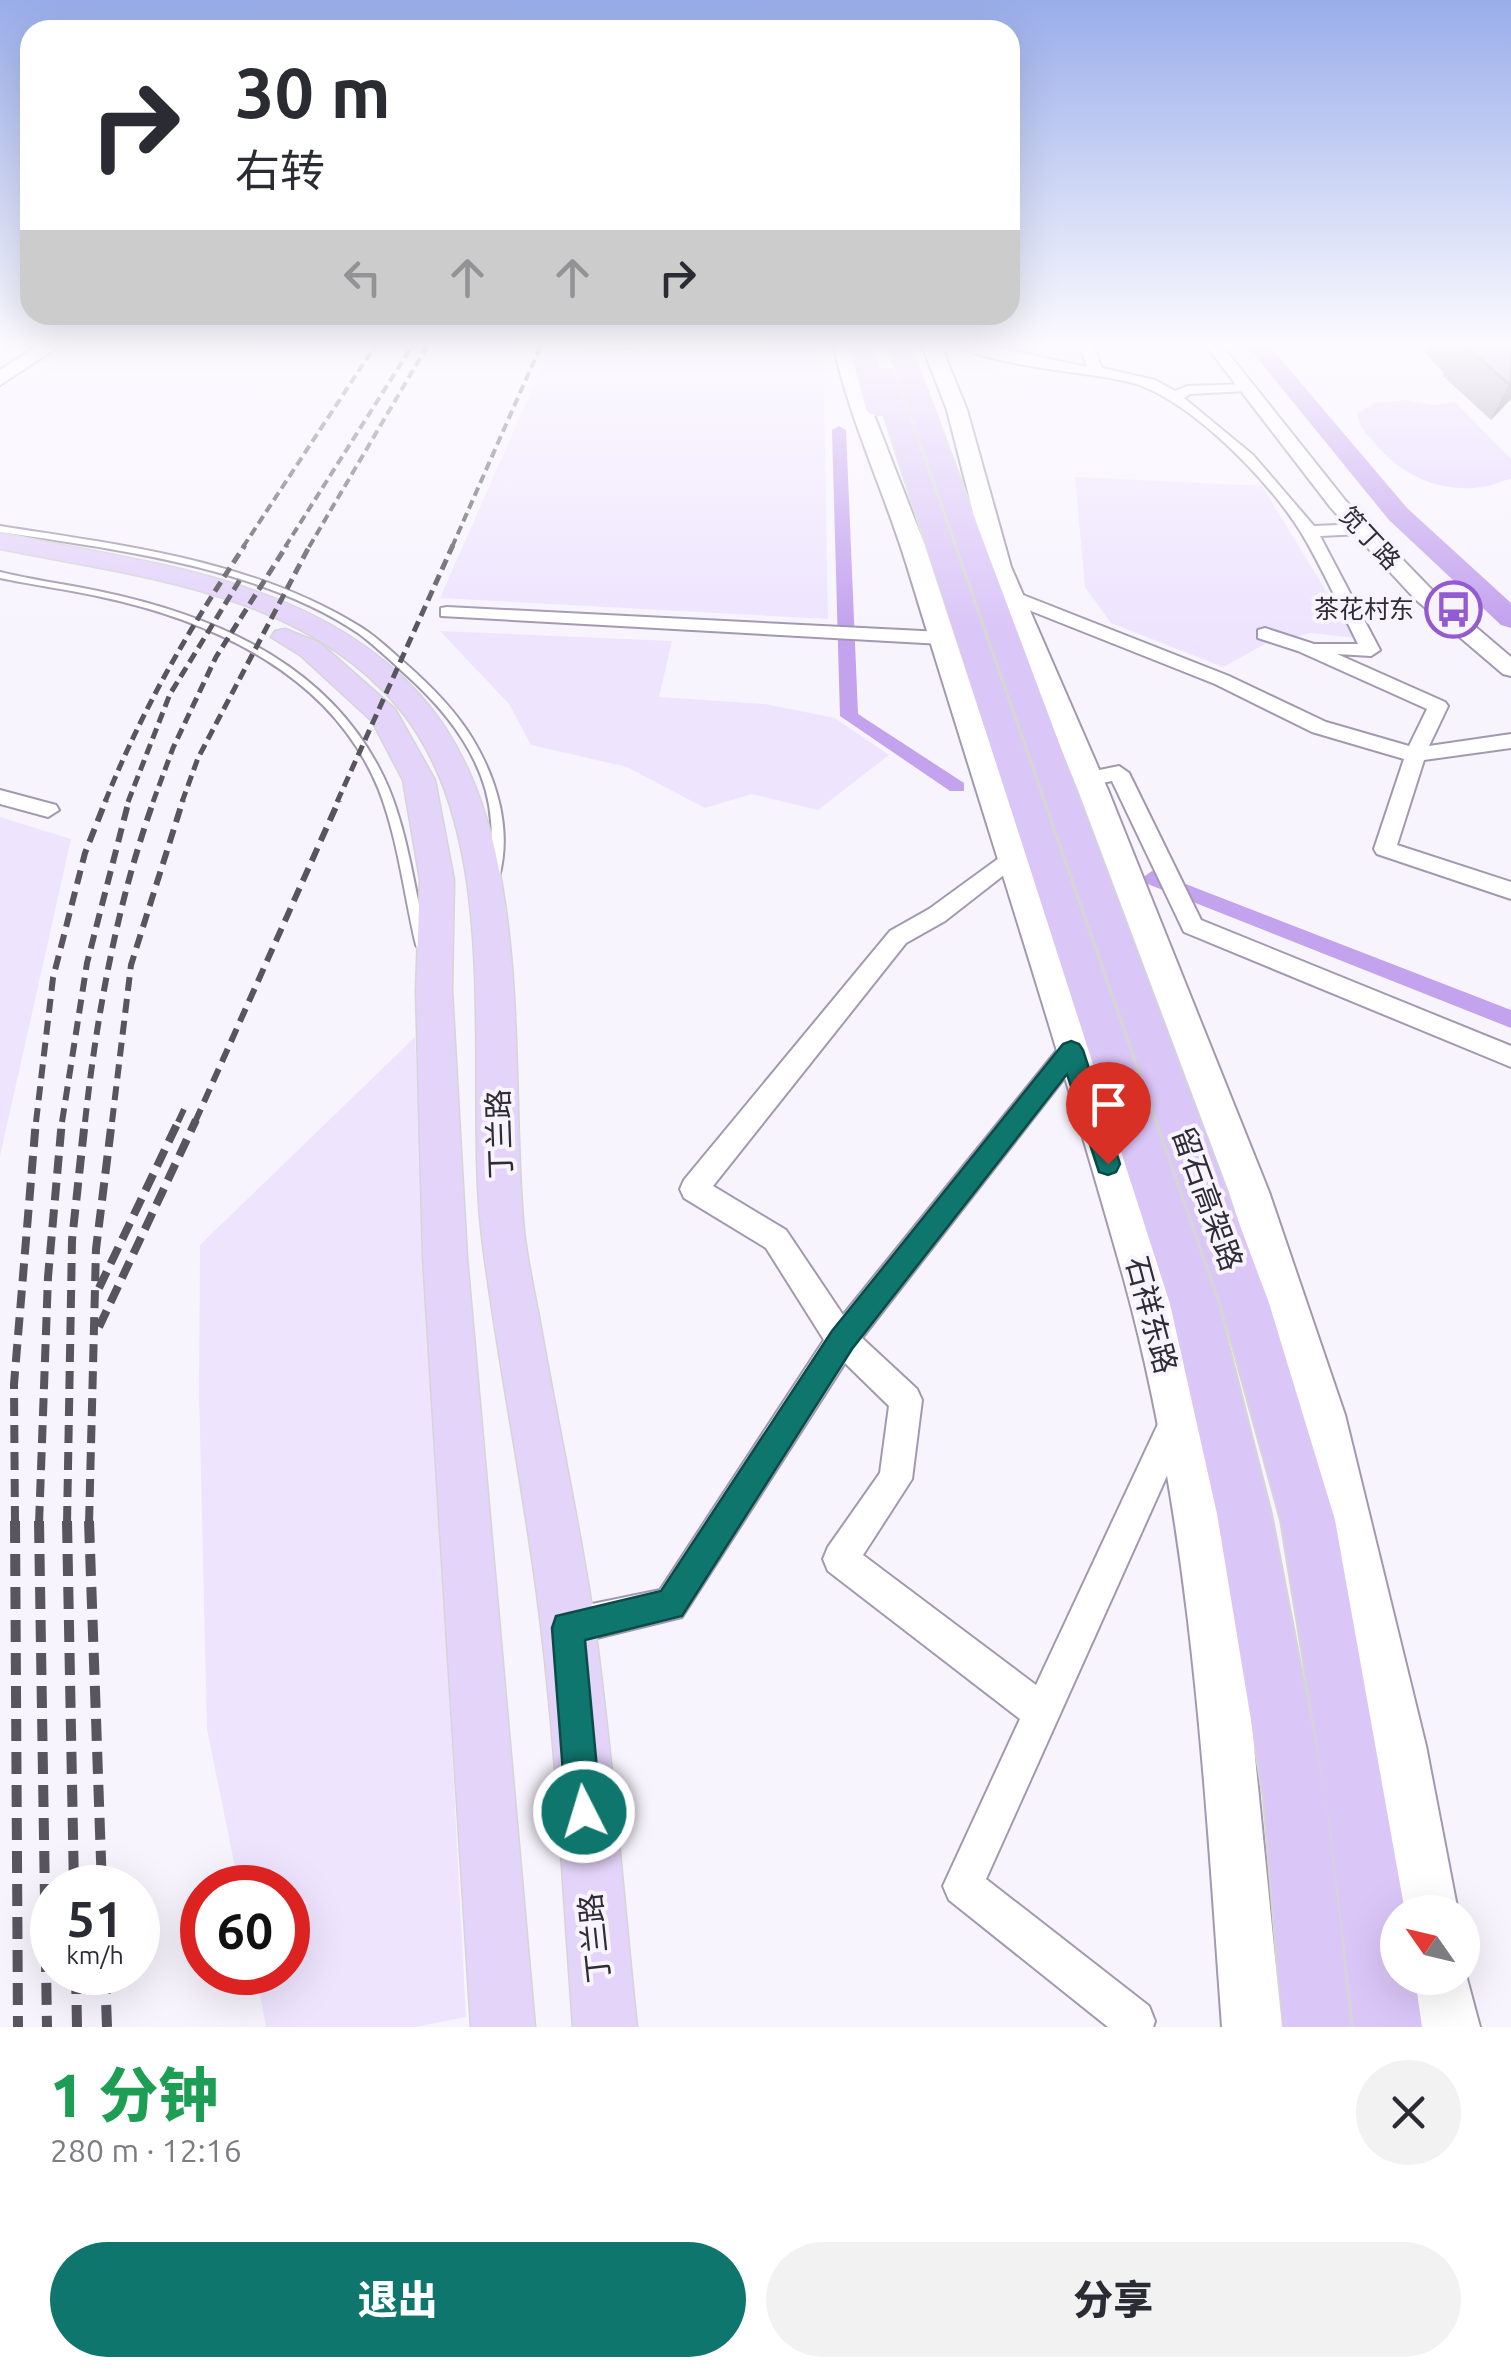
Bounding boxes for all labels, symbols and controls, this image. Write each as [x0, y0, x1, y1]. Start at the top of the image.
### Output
text: 30 m [235, 53, 391, 131]
icon: right [70, 60, 200, 190]
text: 右转 [235, 145, 325, 196]
icon: left [335, 250, 390, 305]
icon: ahead [440, 250, 495, 305]
icon: ahead [545, 250, 600, 305]
icon: right [650, 250, 705, 305]
street label: 笕丁路 [1334, 501, 1406, 575]
bus stop icon: 茶花村东 [1423, 579, 1483, 639]
place label: 茶花村东 [1314, 595, 1414, 623]
pin [1066, 1062, 1151, 1165]
icon: arrive [1081, 1077, 1136, 1132]
street label: 丁兰路 [480, 1088, 518, 1180]
street label: 留石高架路 [1166, 1122, 1250, 1275]
street label: 石祥东路 [1120, 1252, 1184, 1377]
position arrow [532, 1760, 636, 1864]
speed limit sign: 60 [180, 1865, 310, 1995]
text: 51 [67, 1890, 123, 1946]
street label: 丁兰路 [572, 1892, 616, 1985]
north arrow [1380, 1895, 1480, 1995]
map controls [1380, 1895, 1480, 1995]
text: km/h [66, 1941, 124, 1969]
button: close [1356, 2060, 1461, 2165]
text: 1 分钟 [50, 2061, 218, 2128]
text: 280 m · 12:16 [50, 2132, 242, 2168]
button: 退出 [50, 2242, 746, 2357]
button: 分享 [766, 2242, 1461, 2357]

